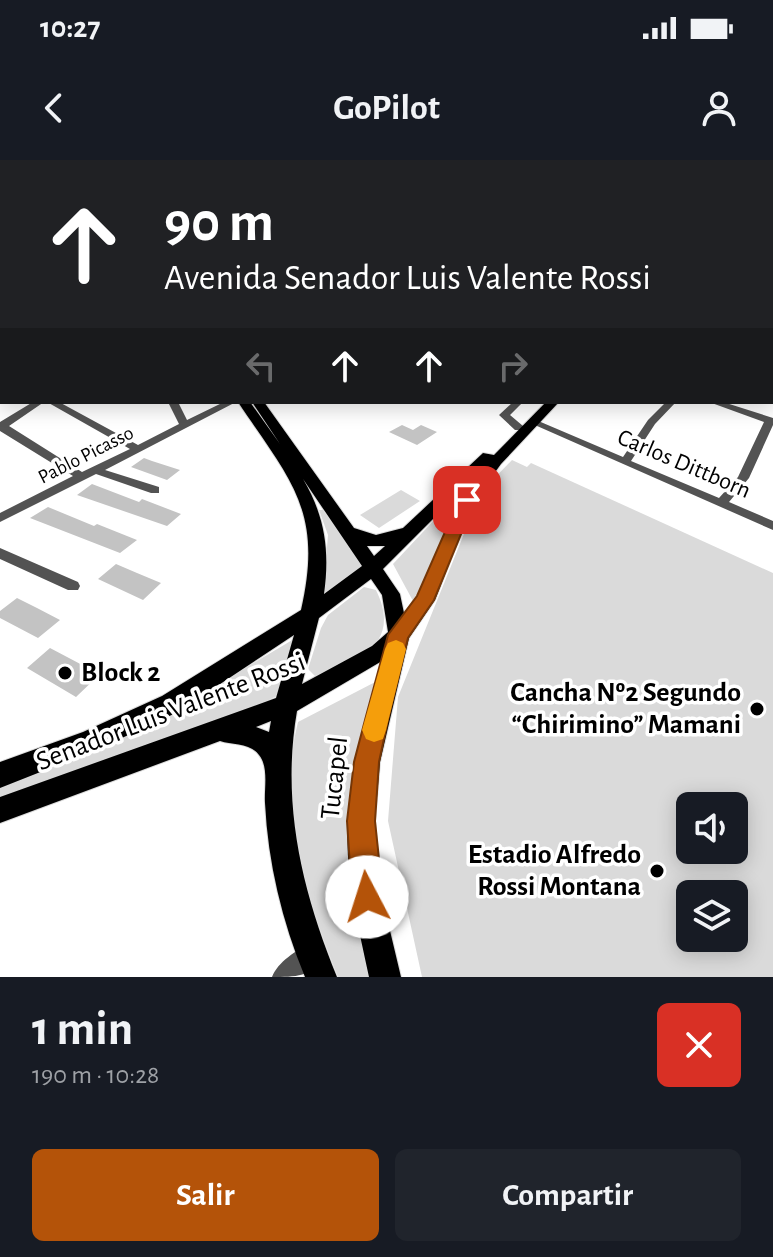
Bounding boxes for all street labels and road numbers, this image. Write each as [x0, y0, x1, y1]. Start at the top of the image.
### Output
street label: Pablo Picasso [35, 422, 137, 488]
street label: Carlos Dittborn [614, 425, 754, 503]
street label: Senador Luis Valente Rossi [33, 648, 309, 776]
street label: Tucapel [317, 735, 353, 821]

